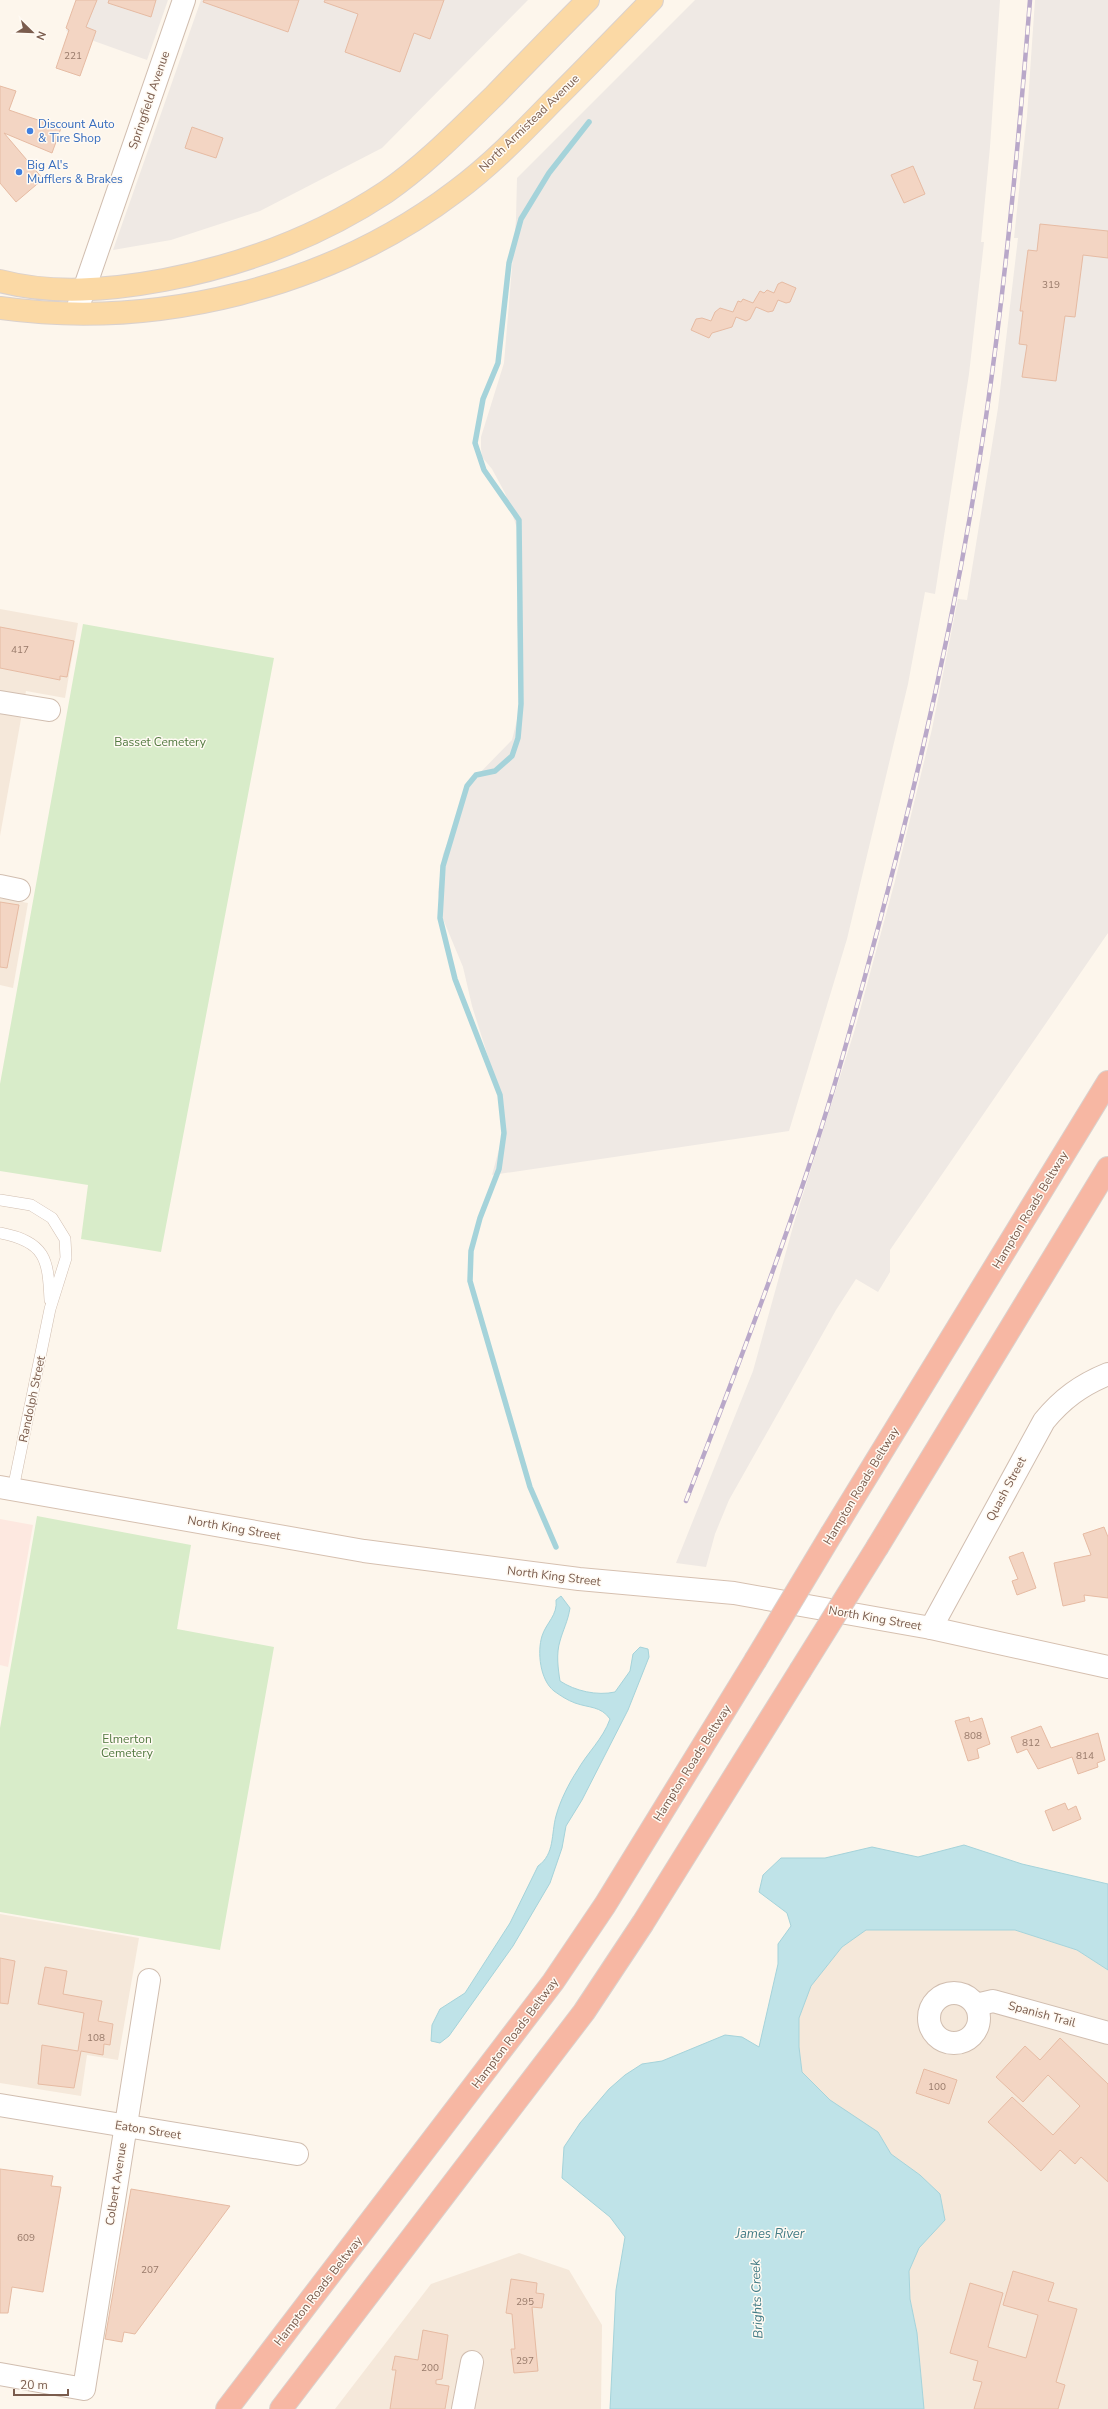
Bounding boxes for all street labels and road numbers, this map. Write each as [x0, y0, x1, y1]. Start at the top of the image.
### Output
street label: Springfield Avenue [125, 49, 173, 151]
street label: North Armistead Avenue [475, 71, 583, 175]
street label: Hampton Roads Beltway [988, 1147, 1072, 1272]
street label: Randolph Street [15, 1354, 49, 1444]
street label: Hampton Roads Beltway [819, 1423, 903, 1548]
street label: Quash Street [982, 1453, 1030, 1524]
street label: North King Street [186, 1512, 283, 1544]
street label: North King Street [506, 1562, 603, 1590]
street label: North King Street [827, 1602, 924, 1634]
street label: Hampton Roads Beltway [649, 1701, 735, 1824]
street label: Hampton Roads Beltway [468, 1974, 562, 2092]
street label: Spanish Trail [1006, 1997, 1078, 2031]
street label: Eaton Street [114, 2117, 183, 2143]
street label: Colbert Avenue [102, 2141, 130, 2227]
street label: Hampton Roads Beltway [270, 2232, 366, 2349]

